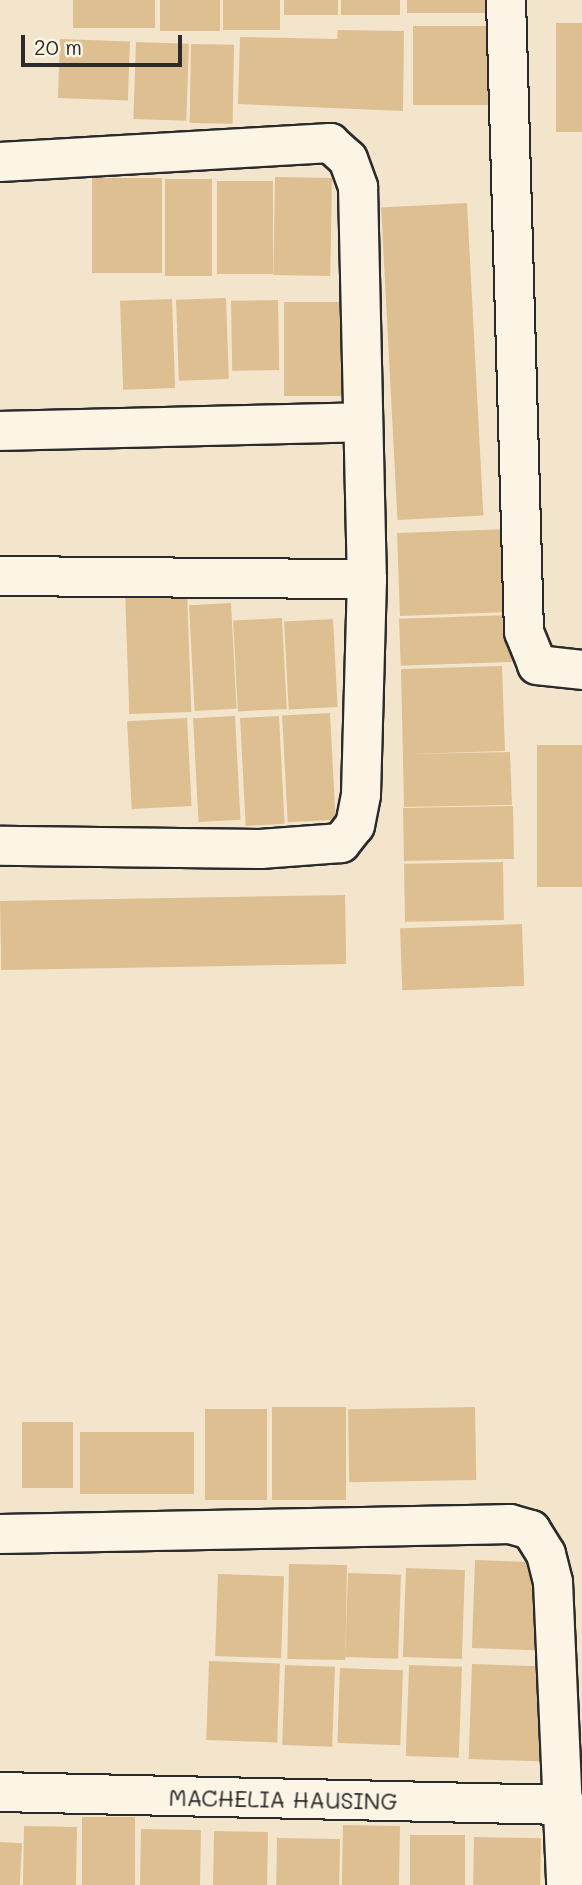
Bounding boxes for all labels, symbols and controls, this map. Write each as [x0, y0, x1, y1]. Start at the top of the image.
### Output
scale bar [24, 21, 186, 65]
text: 20 m [34, 33, 82, 60]
street label: MACHELIA HAUSING [168, 1783, 398, 1815]

